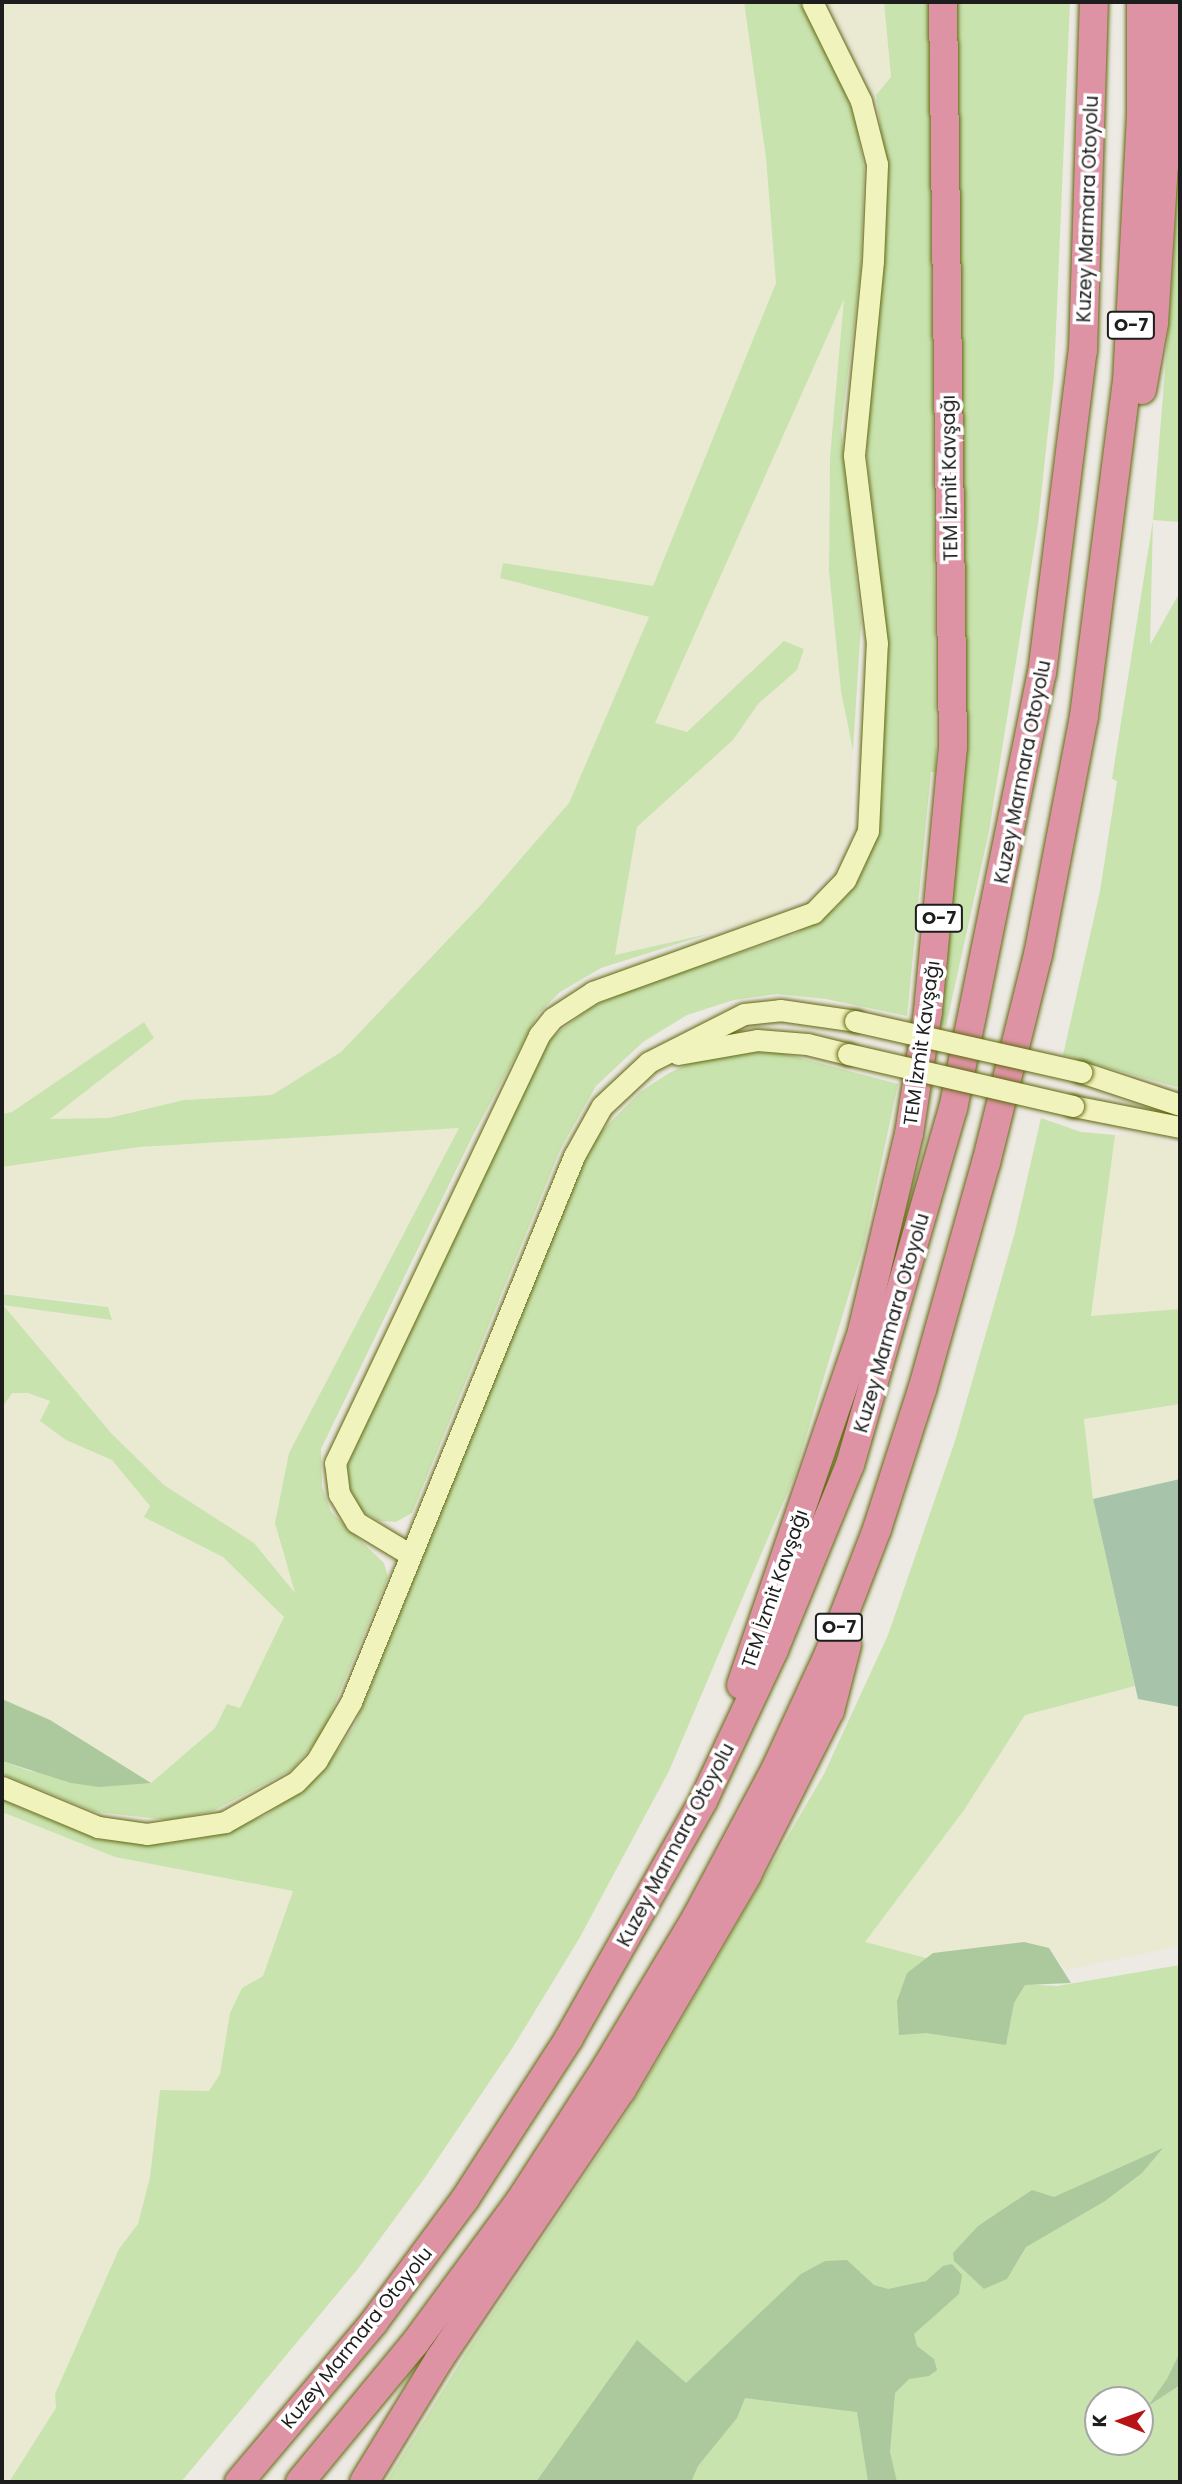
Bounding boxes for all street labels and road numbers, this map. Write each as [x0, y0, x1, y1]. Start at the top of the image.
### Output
street label: Kuzey Marmara Otoyolu [1073, 95, 1103, 323]
road number: O-7 [1106, 310, 1156, 340]
street label: TEM İzmit Kavşağı [937, 395, 963, 561]
street label: Kuzey Marmara Otoyolu [990, 658, 1056, 886]
road number: O-7 [914, 903, 964, 932]
street label: TEM İzmit Kavşağı [899, 959, 945, 1127]
street label: Kuzey Marmara Otoyolu [850, 1211, 934, 1435]
street label: TEM İzmit Kavşağı [737, 1507, 813, 1671]
road number: O-7 [814, 1612, 864, 1642]
street label: Kuzey Marmara Otoyolu [613, 1739, 739, 1951]
street label: Kuzey Marmara Otoyolu [277, 2243, 437, 2433]

